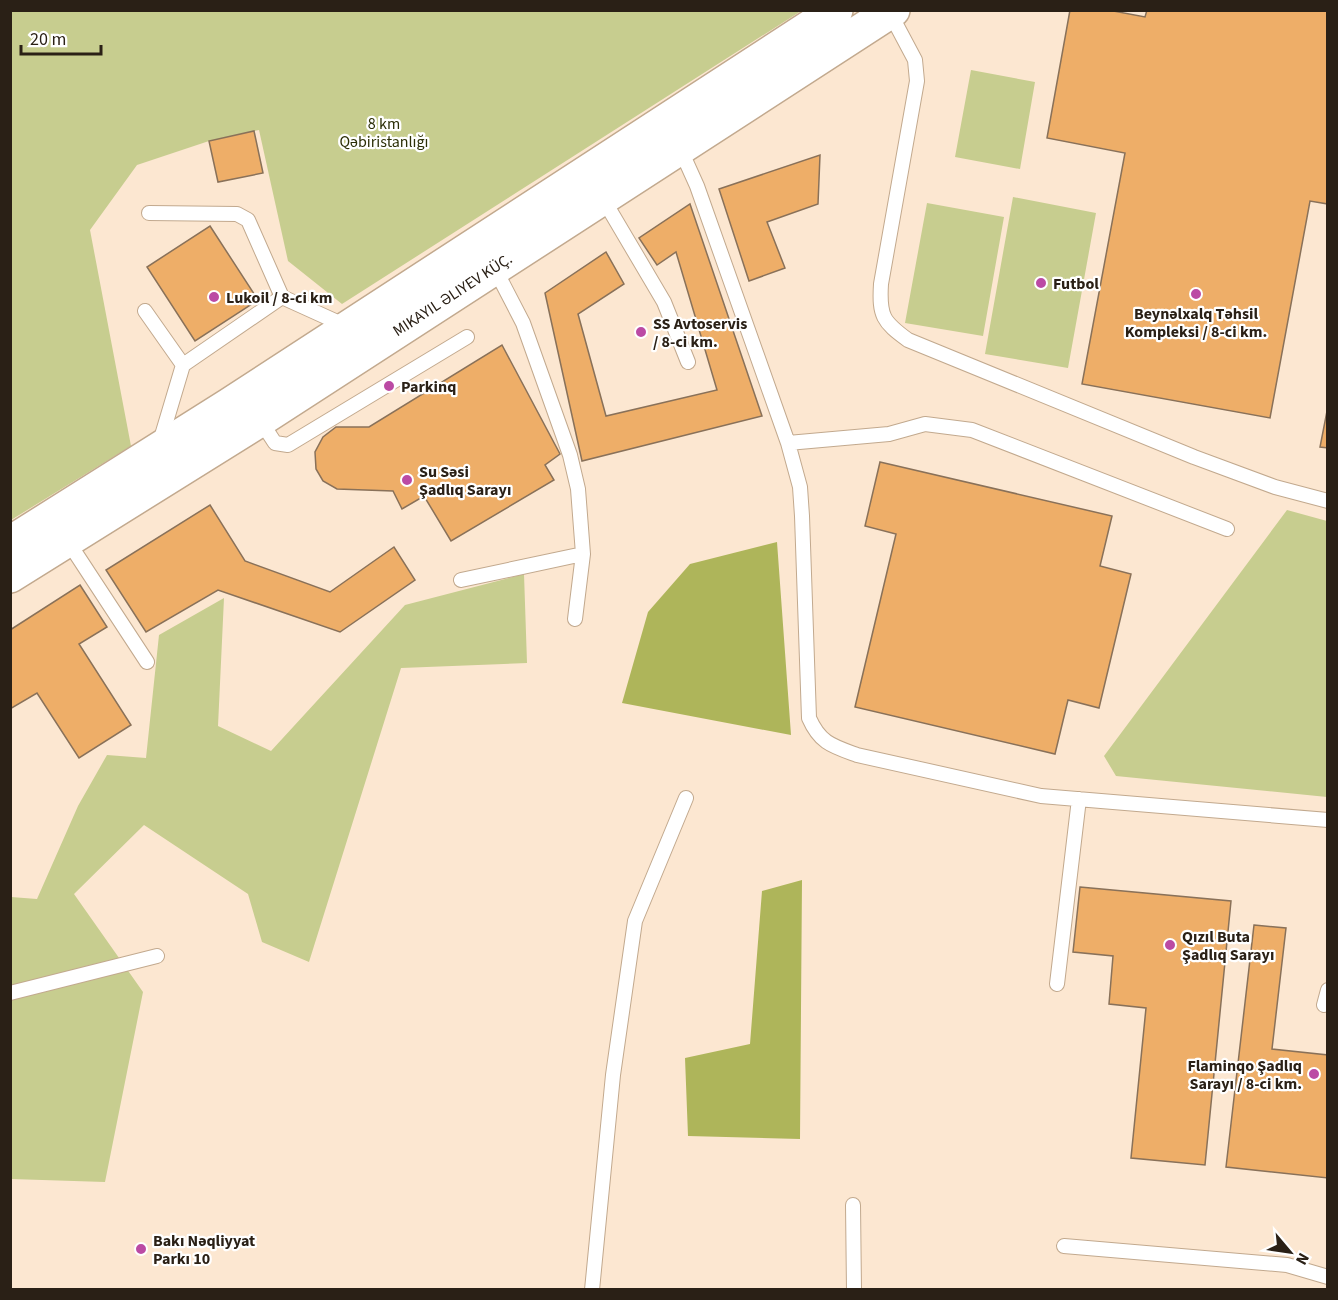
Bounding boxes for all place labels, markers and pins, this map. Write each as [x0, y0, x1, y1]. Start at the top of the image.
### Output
place label: Futbol [1053, 273, 1099, 295]
marker: Futbol [1034, 276, 1048, 290]
place label: Lukoil / 8-ci km [226, 287, 333, 309]
marker: Beynəlxalq Təhsil Kompleksi / 8-ci km. [1189, 287, 1203, 301]
marker: Lukoil / 8-ci km [207, 290, 221, 304]
place label: Beynəlxalq Təhsil Kompleksi / 8-ci km. [1125, 303, 1267, 343]
place label: SS Avtoservis / 8-ci km. [653, 313, 747, 353]
marker: SS Avtoservis / 8-ci km. [634, 325, 648, 339]
place label: Parkinq [401, 376, 456, 398]
marker: Parkinq [382, 379, 396, 393]
place label: Su Səsi Şadlıq Sarayı [419, 461, 511, 501]
marker: Su Səsi Şadlıq Sarayı [400, 473, 414, 487]
place label: Qızıl Buta Şadlıq Sarayı [1182, 926, 1274, 966]
marker: Qızıl Buta Şadlıq Sarayı [1163, 938, 1177, 952]
place label: Flaminqo Şadlıq Sarayı / 8-ci km. [1187, 1055, 1302, 1095]
marker: Flaminqo Şadlıq Sarayı / 8-ci km. [1307, 1067, 1321, 1081]
place label: Bakı Nəqliyyat Parkı 10 [153, 1230, 255, 1270]
marker: Bakı Nəqliyyat Parkı 10 [134, 1242, 148, 1256]

